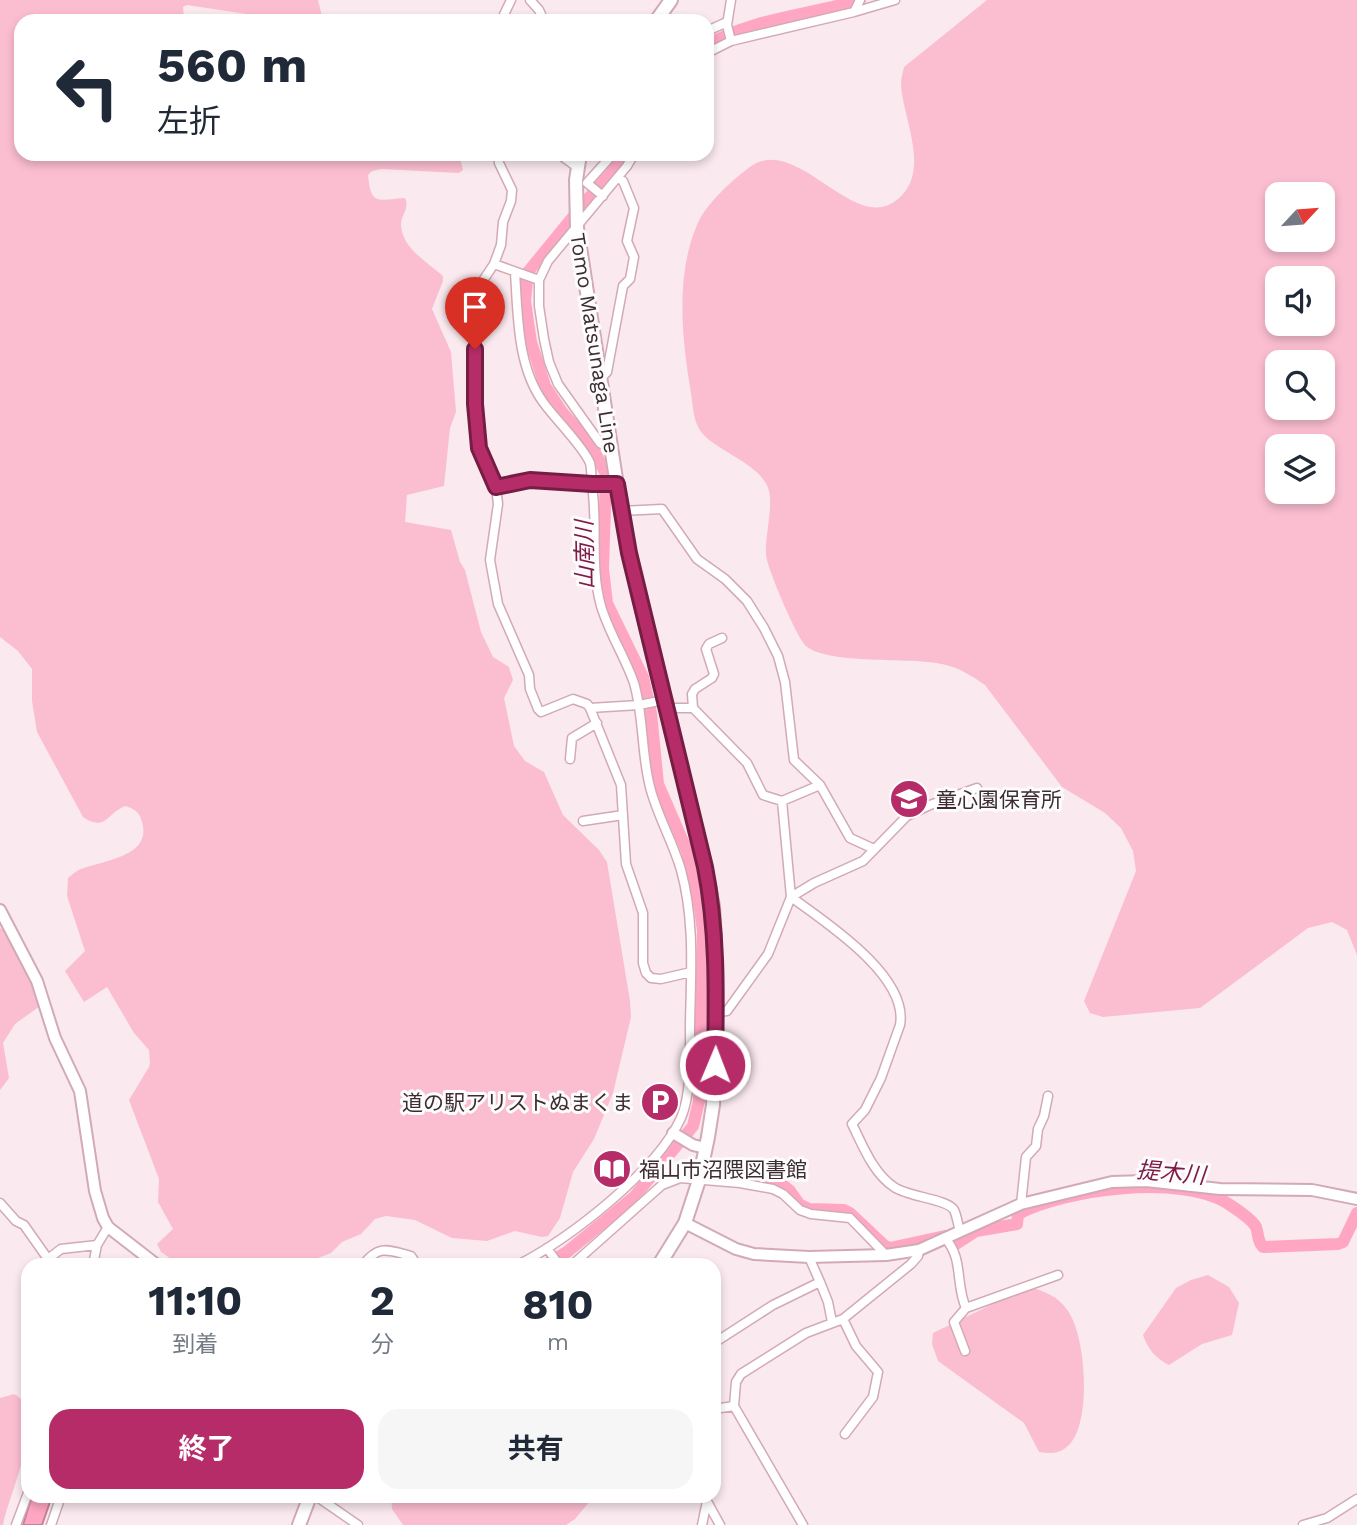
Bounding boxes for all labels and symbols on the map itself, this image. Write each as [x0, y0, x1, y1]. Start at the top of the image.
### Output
north arrow [1265, 182, 1335, 252]
street label: Tomo Matsunaga Line [565, 231, 625, 455]
pin [445, 277, 505, 349]
water label: 山南川 [571, 517, 599, 590]
school or university icon: 童心園保育所 [888, 778, 930, 820]
place label: 童心園保育所 [936, 787, 1062, 812]
position arrow [678, 1028, 752, 1102]
parking icon: 道の駅アリストぬまくま [639, 1081, 681, 1123]
place label: 道の駅アリストぬまくま [402, 1090, 633, 1115]
library icon: 福山市沼隈図書館 [591, 1148, 633, 1190]
place label: 福山市沼隈図書館 [639, 1157, 807, 1182]
water label: 提木川 [1135, 1157, 1210, 1190]

